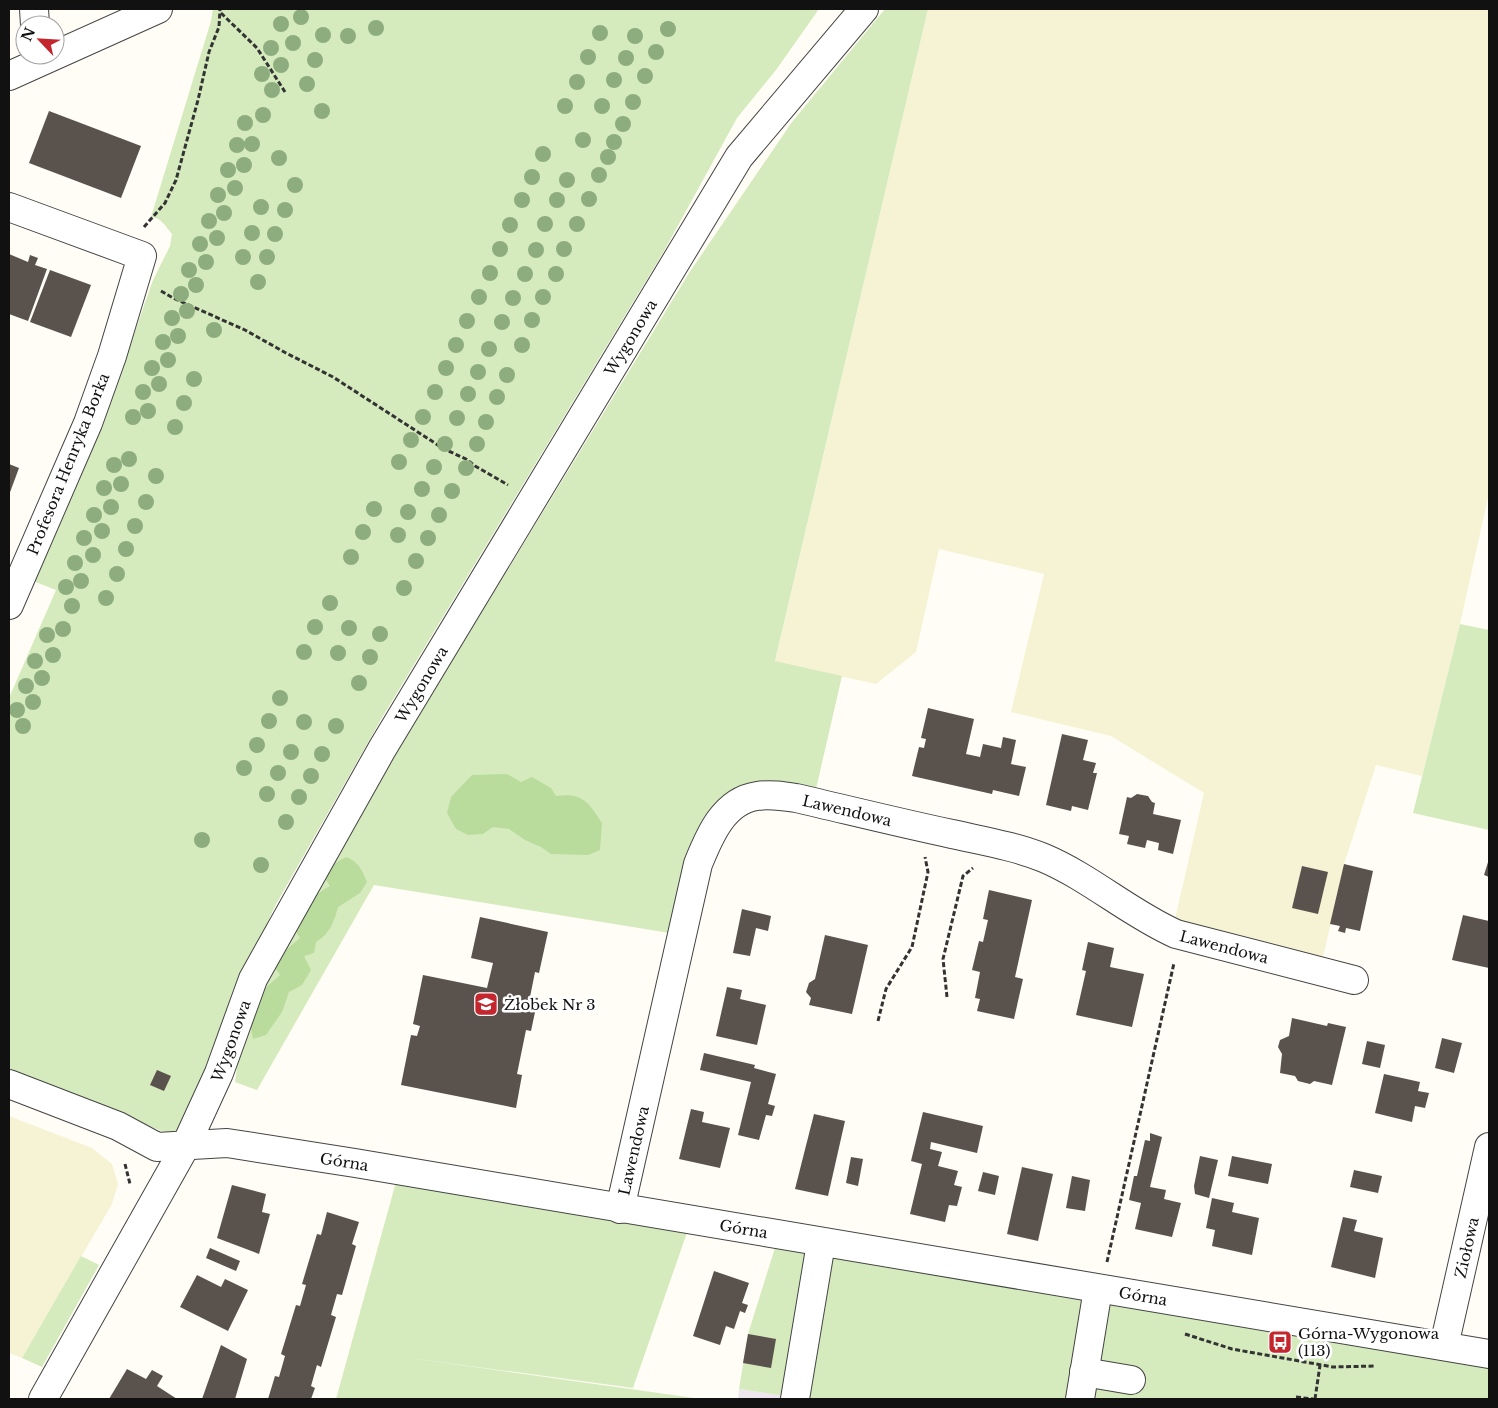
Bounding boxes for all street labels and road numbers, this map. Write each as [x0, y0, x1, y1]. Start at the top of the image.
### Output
street label: Wygonowa [599, 295, 661, 380]
street label: Profesora Henryka Borka [23, 370, 114, 558]
street label: Wygonowa [390, 642, 452, 727]
street label: Lawendowa [801, 790, 894, 830]
street label: Lawendowa [1178, 926, 1271, 967]
street label: Wygonowa [206, 996, 254, 1086]
street label: Lawendowa [614, 1103, 653, 1197]
street label: Górna [319, 1148, 371, 1175]
street label: Górna [718, 1215, 770, 1242]
street label: Ziołowa [1450, 1215, 1483, 1280]
street label: Górna [1118, 1282, 1169, 1309]

